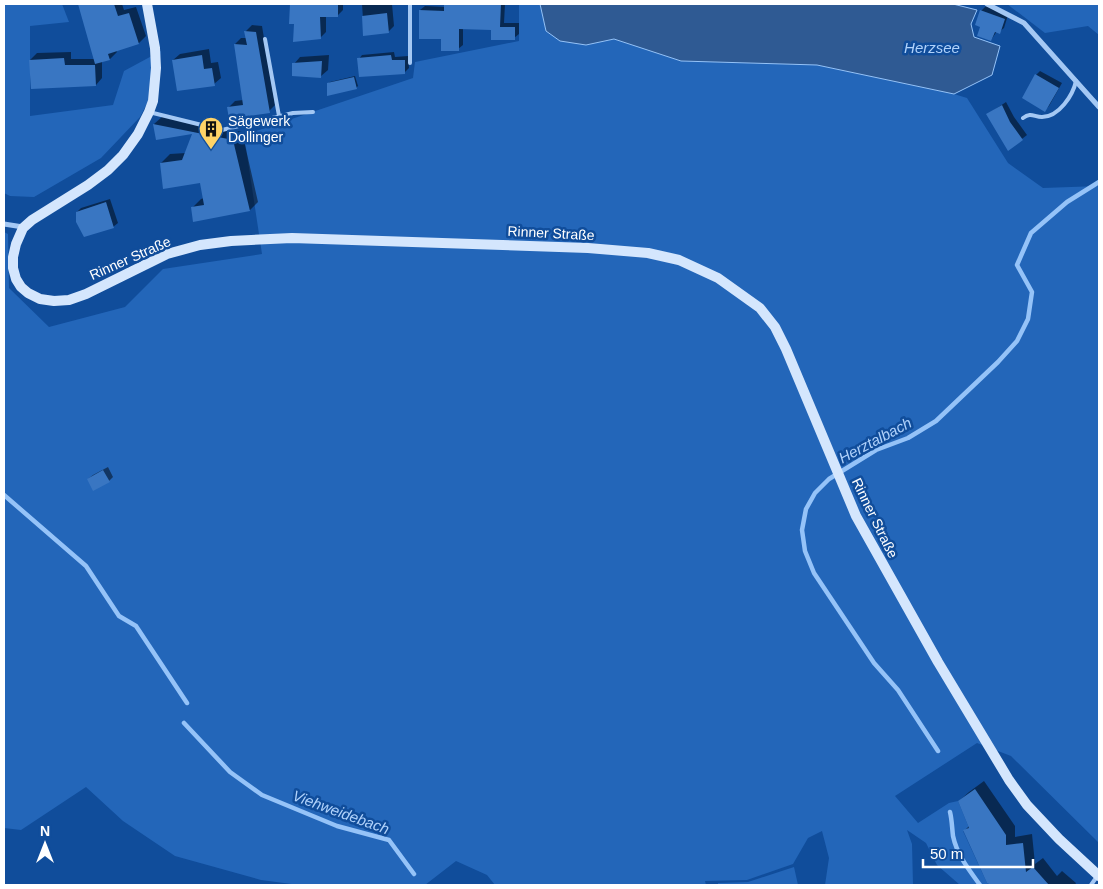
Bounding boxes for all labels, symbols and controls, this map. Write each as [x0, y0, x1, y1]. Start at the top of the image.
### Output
water label: Herzsee [904, 39, 960, 56]
place label: Sägewerk Dollinger [228, 113, 291, 145]
building icon: Sägewerk Dollinger [198, 116, 224, 150]
street label: Rinner Straße [507, 223, 595, 243]
street label: Rinner Straße [87, 233, 173, 283]
water label: Herztalbach [836, 414, 914, 466]
street label: Rinner Straße [849, 475, 901, 561]
water label: Viehweidebach [290, 787, 392, 837]
north arrow [20, 819, 70, 869]
text: N [40, 823, 50, 839]
scale bar [923, 836, 1033, 868]
text: 50 m [930, 845, 963, 862]

